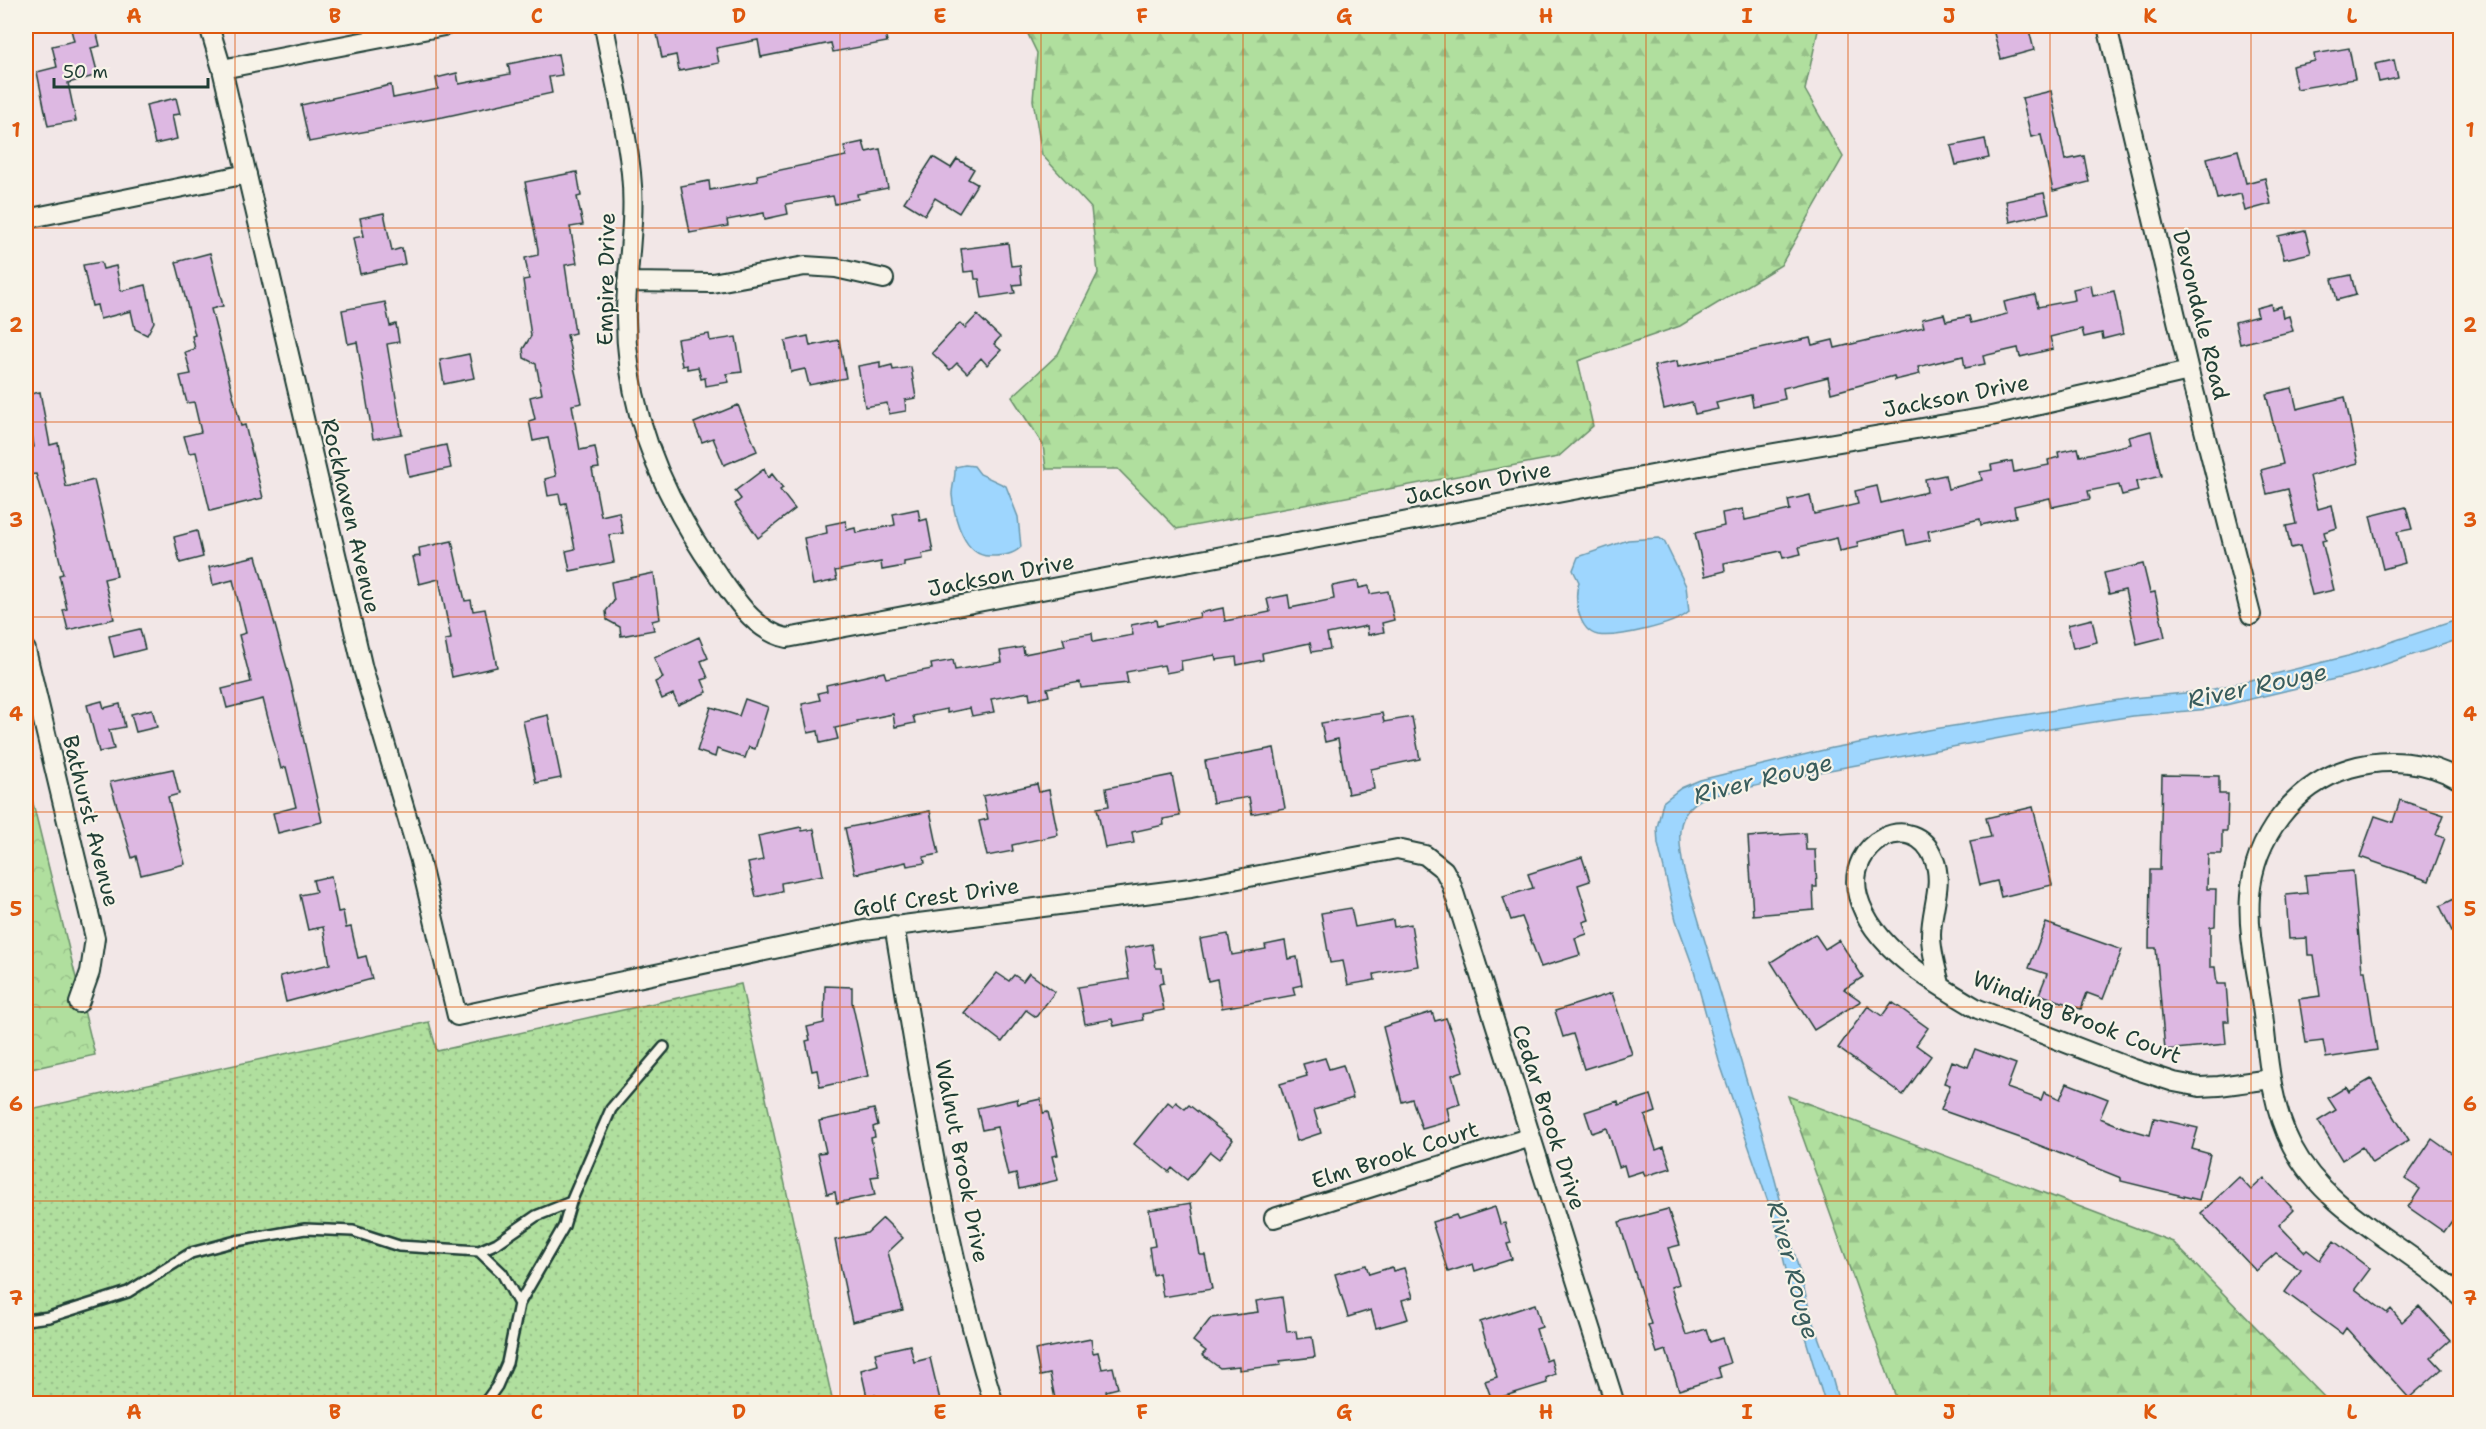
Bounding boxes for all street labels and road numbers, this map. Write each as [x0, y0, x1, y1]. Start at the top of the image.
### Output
street label: Empire Drive [590, 212, 622, 346]
street label: Devondale Road [2166, 227, 2236, 403]
street label: Jackson Drive [1880, 368, 2032, 424]
street label: Rockhaven Avenue [314, 416, 388, 616]
street label: Jackson Drive [1402, 455, 1554, 511]
street label: Jackson Drive [925, 547, 1077, 603]
street label: Bathurst Avenue [56, 732, 126, 910]
street label: Golf Crest Drive [851, 871, 1021, 923]
street label: Winding Brook Court [1968, 964, 2186, 1070]
street label: Cedar Brook Drive [1505, 1021, 1593, 1213]
street label: Walnut Brook Drive [928, 1057, 996, 1265]
street label: Elm Brook Court [1308, 1114, 1482, 1196]

